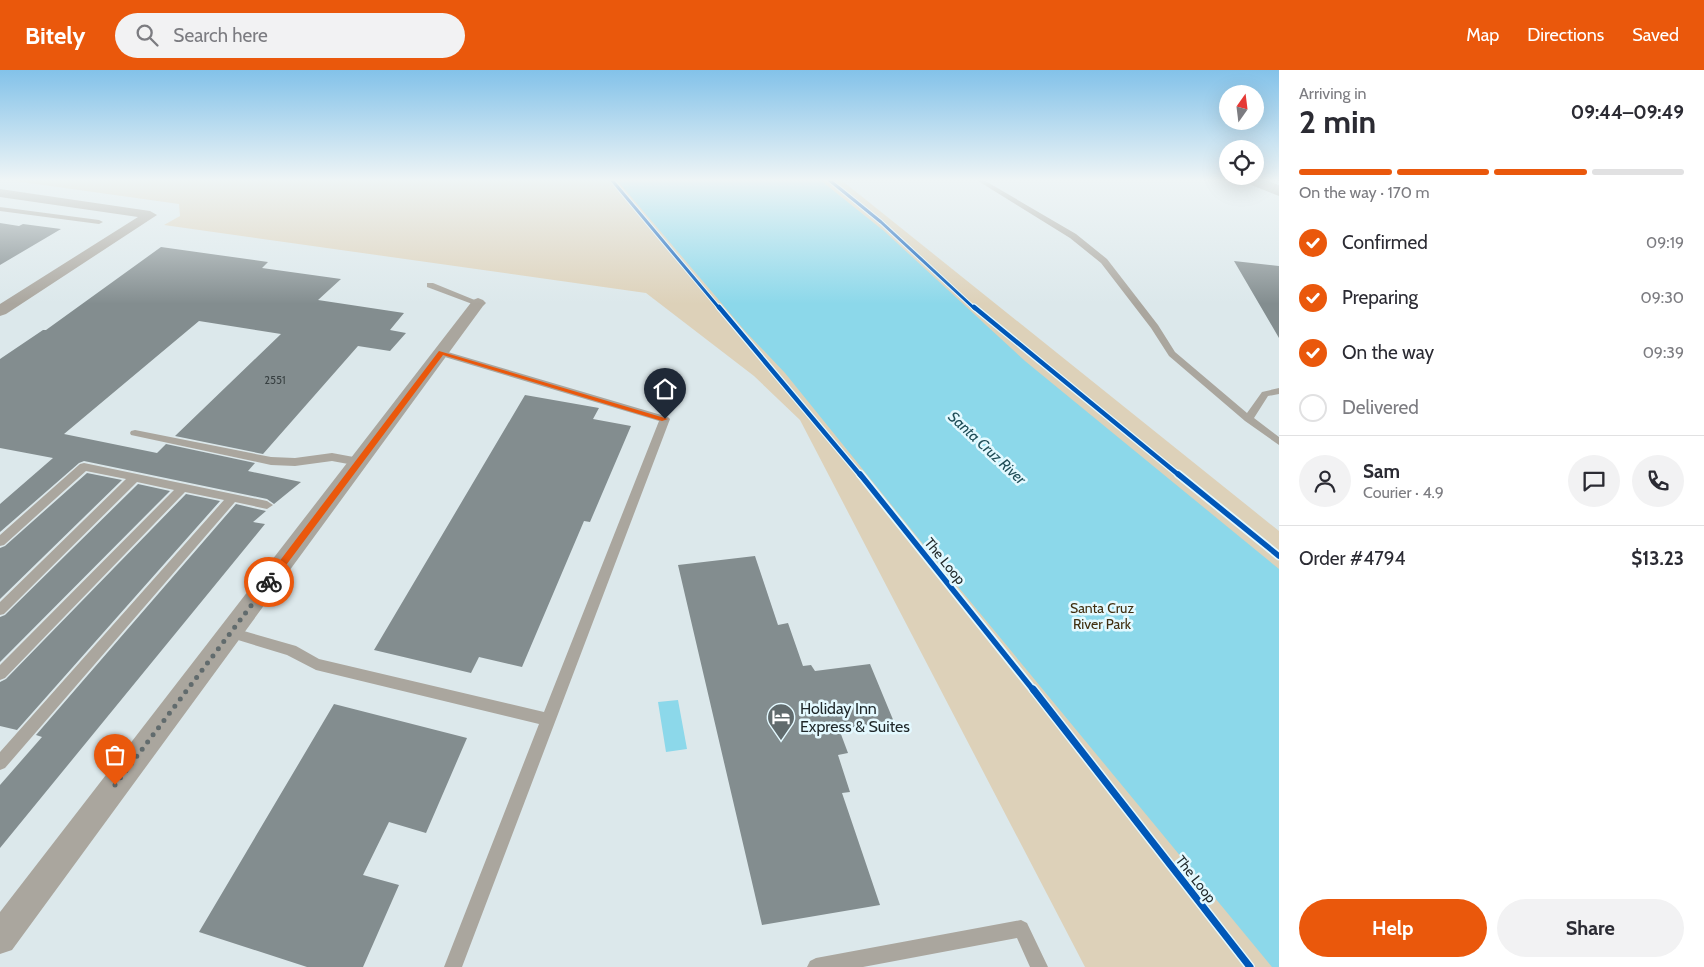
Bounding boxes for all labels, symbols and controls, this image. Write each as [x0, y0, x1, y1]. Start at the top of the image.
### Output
search box [115, 13, 465, 58]
text: Bitely [25, 21, 85, 50]
icon: search [133, 21, 161, 49]
text: Search here [173, 24, 268, 47]
text: Map [1466, 24, 1499, 46]
text: Directions [1527, 24, 1604, 46]
text: Saved [1632, 24, 1679, 46]
text: Arriving in [1299, 84, 1366, 103]
north arrow [1219, 85, 1264, 130]
map controls [1219, 85, 1264, 185]
text: 09:44–09:49 [1571, 101, 1684, 124]
text: 2 min [1299, 102, 1376, 141]
button: locate [1219, 140, 1264, 185]
text: On the way · 170 m [1299, 183, 1430, 202]
icon: check [1299, 229, 1327, 257]
text: Confirmed [1342, 231, 1428, 254]
text: 09:19 [1646, 233, 1684, 252]
icon: check [1299, 284, 1327, 312]
text: Preparing [1342, 286, 1418, 309]
text: 09:30 [1641, 288, 1684, 307]
icon: check [1299, 339, 1327, 367]
text: On the way [1342, 341, 1434, 364]
text: 09:39 [1643, 343, 1684, 362]
pin [644, 368, 686, 419]
house number: 2551 [264, 373, 286, 387]
icon: home [651, 375, 679, 403]
text: Delivered [1342, 396, 1419, 419]
water label: Santa Cruz River [945, 408, 1030, 489]
button: person [1299, 455, 1351, 507]
button: chat [1568, 455, 1620, 507]
button: phone [1632, 455, 1684, 507]
text: Sam [1363, 460, 1400, 483]
text: Courier · 4.9 [1363, 483, 1444, 502]
street label: The Loop [921, 534, 970, 588]
text: Order #4794 [1299, 547, 1406, 570]
text: $13.23 [1631, 547, 1684, 570]
courier [244, 557, 294, 607]
icon: bike [255, 568, 283, 596]
park label: Santa Cruz River Park [1070, 599, 1134, 633]
place label: Holiday Inn Express & Suites [800, 699, 910, 736]
hotel icon: Holiday Inn Express & Suites [766, 702, 796, 741]
pin [94, 734, 136, 785]
icon: bag [101, 741, 129, 769]
street label: The Loop [1172, 852, 1220, 907]
button: Help [1299, 899, 1487, 957]
button: Share [1497, 899, 1684, 957]

